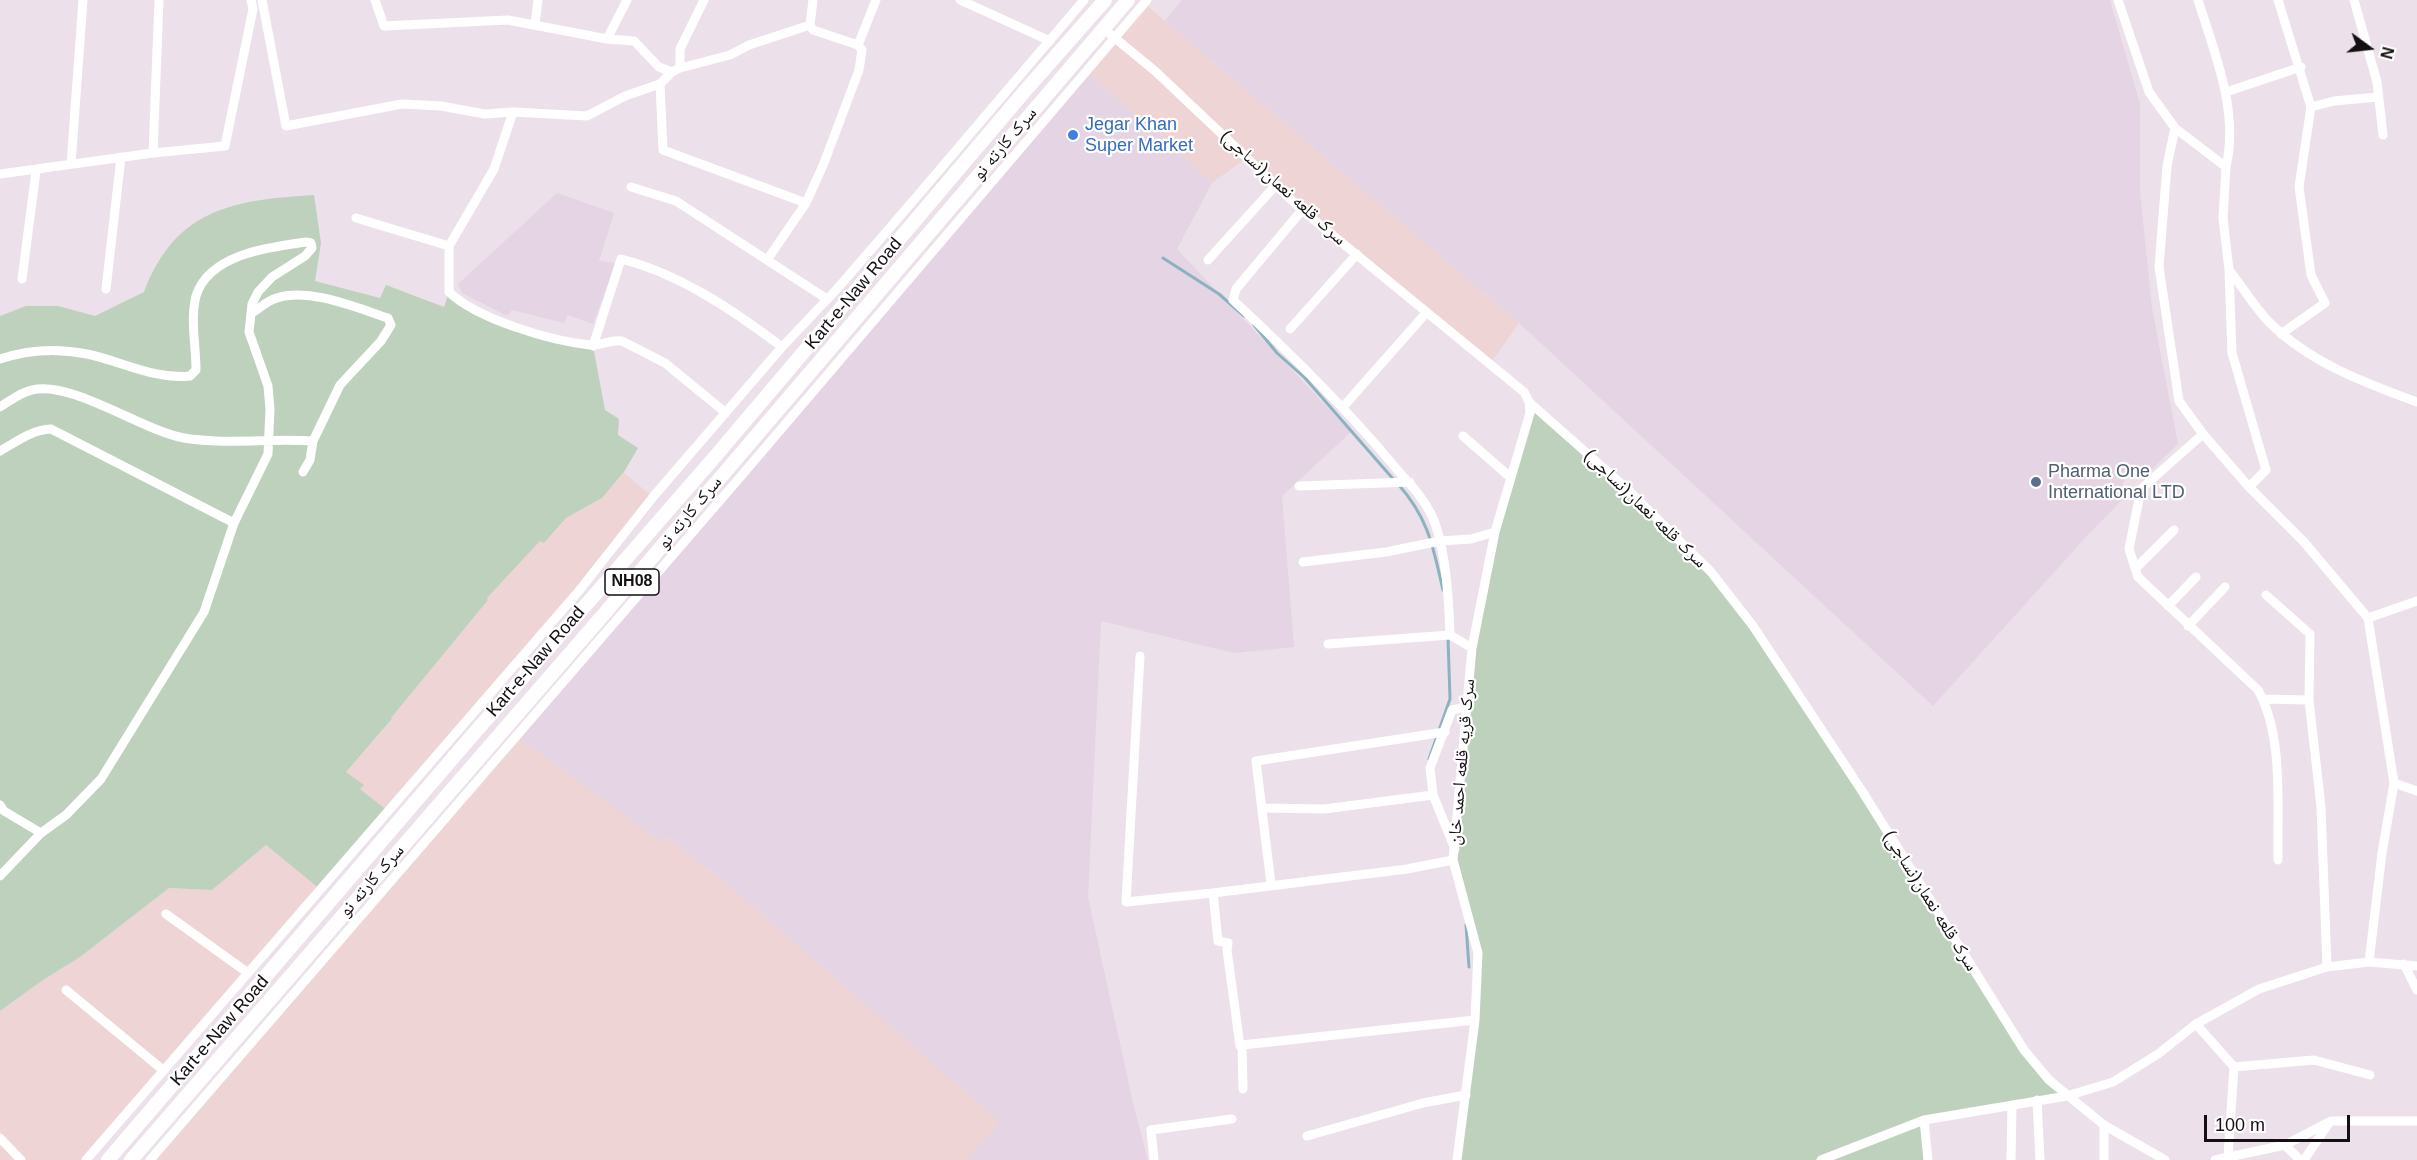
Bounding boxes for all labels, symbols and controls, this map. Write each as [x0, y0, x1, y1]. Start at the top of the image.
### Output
north arrow [2339, 18, 2399, 78]
text: N [2377, 45, 2397, 61]
street label: سرک کارته نو [968, 103, 1042, 185]
place label: Jegar Khan Super Market [1085, 114, 1193, 156]
street label: سرک قلعه نعمان(نساجی) [1216, 126, 1350, 250]
marker: Jegar Khan Super Market [1066, 128, 1080, 142]
street label: Kart-e-Naw Road [801, 234, 907, 354]
street label: سرک قلعه نعمان(نساجی) [1579, 445, 1711, 573]
place label: Pharma One International LTD [2048, 461, 2185, 504]
street label: سرک کارته نو [653, 472, 727, 554]
marker: Pharma One International LTD [2029, 475, 2043, 489]
road number: NH08 [605, 569, 659, 595]
street label: Kart-e-Naw Road [482, 602, 590, 722]
street label: سرک قریه قلعه احمد خان [1444, 678, 1480, 846]
street label: سرک قلعه نعمان(نساجی) [1878, 827, 1982, 975]
street label: سرک کارته نو [335, 840, 409, 922]
street label: Kart-e-Naw Road [166, 971, 274, 1091]
scale bar [2207, 1103, 2352, 1141]
text: 100 m [2215, 1115, 2265, 1135]

